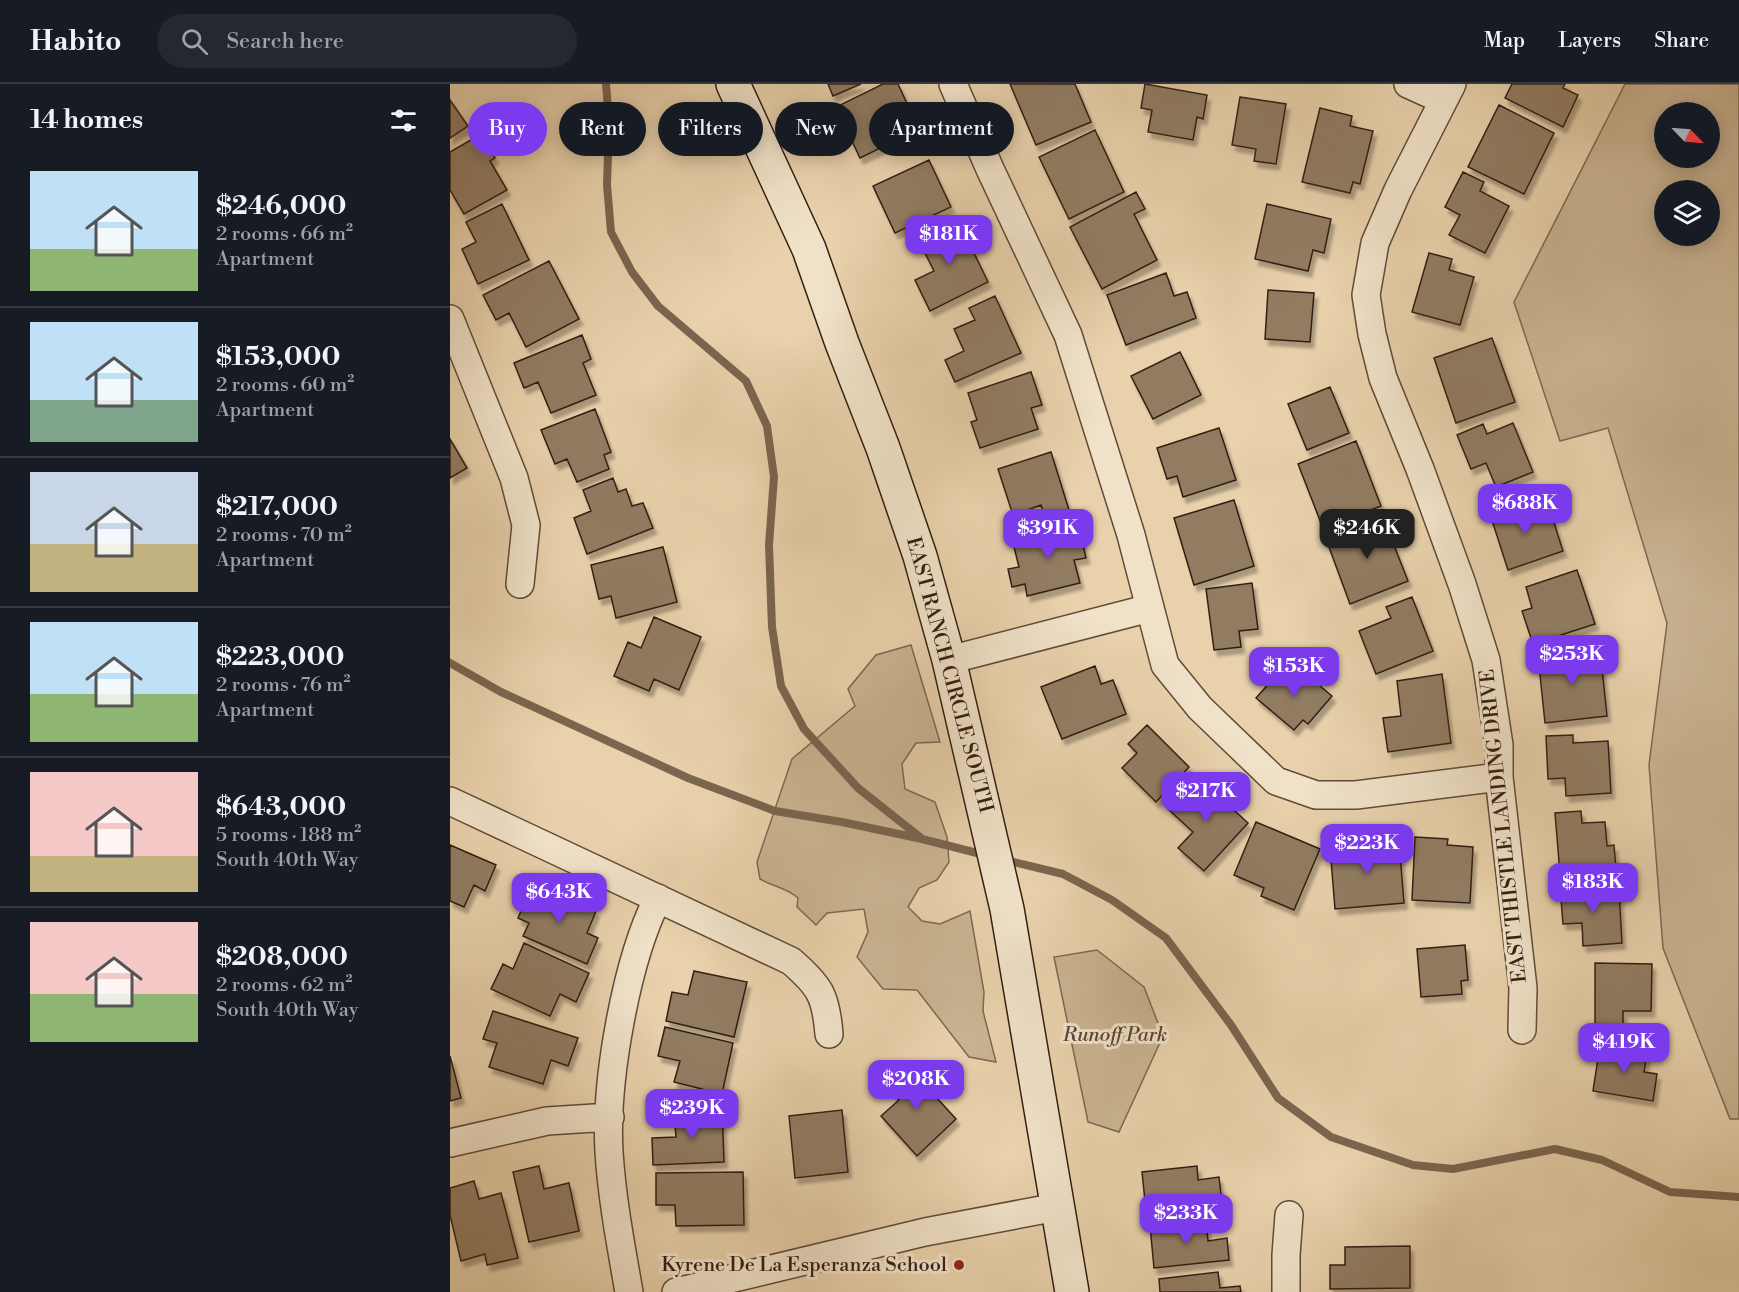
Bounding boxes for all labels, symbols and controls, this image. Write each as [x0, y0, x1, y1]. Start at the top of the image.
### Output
search box [157, 14, 577, 68]
text: Habito [30, 24, 121, 59]
icon: search [178, 25, 211, 58]
text: Search here [226, 28, 344, 55]
text: Map [1484, 28, 1525, 54]
text: Layers [1558, 28, 1621, 54]
text: Share [1654, 28, 1709, 54]
chip: Buy [468, 102, 547, 156]
chip: Rent [559, 102, 646, 156]
chip: Filters [658, 102, 763, 156]
chip: New [775, 102, 857, 156]
chip: Apartment [869, 102, 1014, 156]
north arrow [1654, 102, 1720, 168]
map controls [1654, 102, 1720, 246]
text: 14 homes [30, 104, 143, 136]
icon: filters [387, 104, 420, 137]
button: layers [1654, 180, 1720, 246]
text: $246,000 [216, 190, 346, 222]
icon: home [78, 195, 150, 267]
pin: $181K [907, 215, 991, 266]
text: 2 rooms · 66 m² [216, 222, 353, 247]
text: $181K [919, 222, 979, 247]
text: Apartment [216, 247, 314, 272]
text: $153,000 [216, 341, 340, 373]
icon: home [78, 346, 150, 418]
text: 2 rooms · 60 m² [216, 373, 354, 398]
text: Apartment [216, 398, 314, 423]
pin: $688K [1483, 484, 1567, 535]
text: $217,000 [216, 491, 338, 523]
text: $688K [1492, 491, 1558, 516]
icon: home [78, 496, 150, 568]
pin: $391K [1006, 509, 1090, 560]
pin: $246K [1325, 509, 1409, 560]
text: $391K [1017, 516, 1079, 541]
text: $246K [1334, 516, 1400, 541]
text: 2 rooms · 70 m² [216, 523, 352, 548]
street label: EAST RANCH CIRCLE SOUTH [900, 534, 998, 816]
text: Apartment [216, 548, 314, 573]
pin: $253K [1530, 635, 1614, 686]
text: $223,000 [216, 641, 344, 673]
text: $253K [1539, 642, 1605, 667]
icon: home [78, 646, 150, 718]
pin: $153K [1252, 647, 1336, 698]
text: $153K [1263, 654, 1325, 679]
street label: EAST THISTLE LANDING DRIVE [1475, 668, 1533, 984]
text: 2 rooms · 76 m² [216, 673, 350, 698]
text: Apartment [216, 698, 314, 723]
pin: $217K [1164, 772, 1248, 823]
text: $217K [1175, 779, 1237, 804]
text: $643,000 [216, 791, 346, 823]
icon: home [78, 796, 150, 868]
text: 5 rooms · 188 m² [216, 823, 361, 848]
pin: $223K [1325, 824, 1409, 875]
text: $223K [1334, 831, 1400, 856]
text: South 40th Way [216, 848, 359, 873]
pin: $183K [1551, 863, 1635, 914]
text: $183K [1562, 870, 1624, 895]
pin: $643K [517, 873, 601, 924]
text: $643K [526, 880, 592, 905]
text: $208,000 [216, 941, 348, 973]
icon: home [78, 946, 150, 1018]
text: 2 rooms · 62 m² [216, 973, 352, 998]
text: South 40th Way [216, 998, 359, 1023]
park label: Runoff Park [1062, 1023, 1167, 1048]
pin: $419K [1582, 1023, 1666, 1074]
text: $419K [1592, 1030, 1656, 1055]
pin: $208K [874, 1060, 958, 1111]
text: $208K [882, 1067, 950, 1092]
pin: $239K [650, 1089, 734, 1140]
text: $239K [659, 1096, 725, 1121]
pin: $233K [1144, 1194, 1228, 1245]
text: $233K [1154, 1201, 1218, 1226]
place label: Kyrene De La Esperanza School [661, 1253, 947, 1278]
marker: Kyrene De La Esperanza School [952, 1258, 966, 1272]

